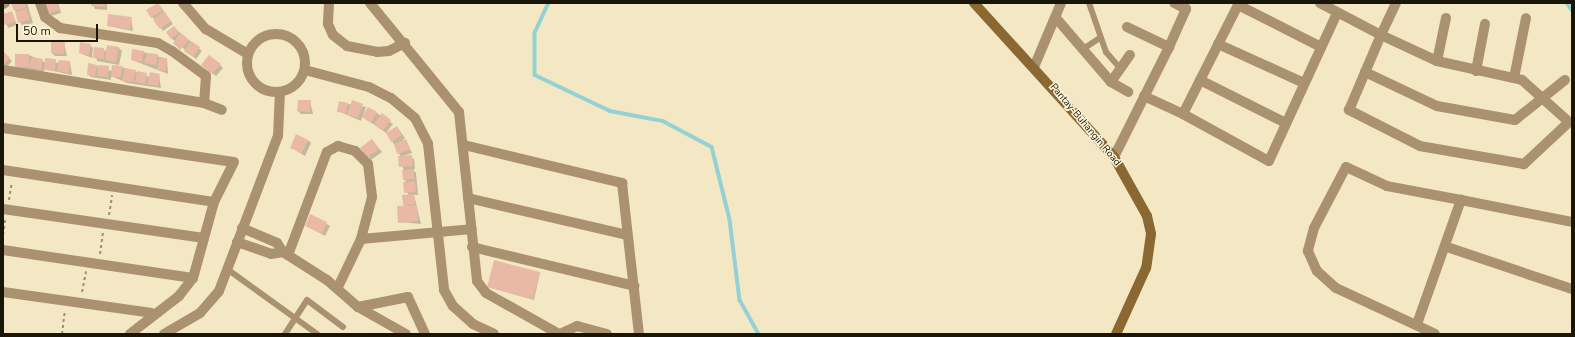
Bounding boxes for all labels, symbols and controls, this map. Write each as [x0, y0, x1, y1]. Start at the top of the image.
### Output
scale bar [18, 16, 100, 42]
text: 50 m [23, 23, 51, 39]
street label: Pantay-Buhangin Road [1047, 81, 1123, 169]

